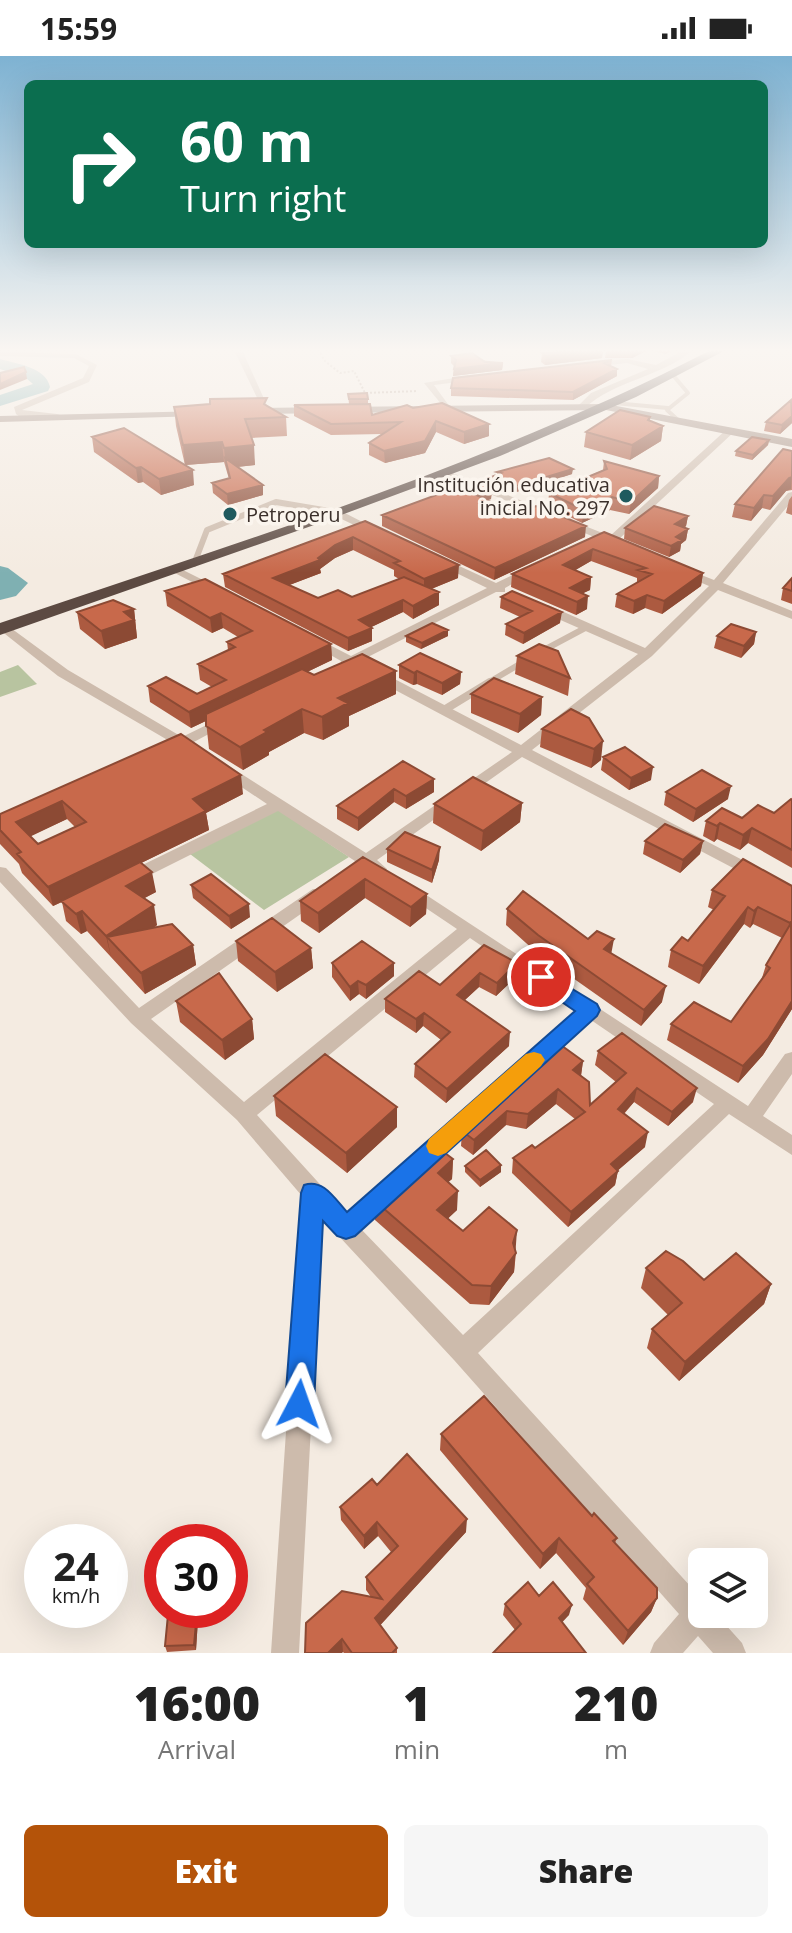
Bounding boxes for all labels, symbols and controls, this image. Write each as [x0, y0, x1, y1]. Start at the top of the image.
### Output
text: 15:59 [40, 8, 117, 49]
text: 60 m [180, 102, 314, 178]
icon: right [48, 112, 152, 216]
text: Turn right [180, 174, 346, 223]
place label: Institución educativa inicial No. 297 [417, 471, 610, 521]
marker: Institución educativa inicial No. 297 [617, 487, 635, 505]
place label: Petroperu [246, 501, 341, 528]
marker: Petroperu [221, 505, 239, 523]
pin [507, 943, 575, 1011]
icon: arrive [519, 955, 563, 999]
position arrow [257, 1362, 341, 1446]
speed limit sign: 30 [144, 1524, 248, 1628]
text: 24 [53, 1538, 99, 1593]
map controls [688, 1548, 768, 1628]
button: layers [688, 1548, 768, 1628]
text: km/h [52, 1582, 100, 1609]
text: 16:00 [134, 1670, 260, 1735]
text: 1 [403, 1670, 431, 1735]
text: 210 [574, 1670, 658, 1735]
text: Arrival [158, 1731, 236, 1767]
text: min [394, 1731, 440, 1767]
text: m [604, 1731, 628, 1767]
button: Exit [24, 1825, 388, 1917]
button: Share [404, 1825, 768, 1917]

